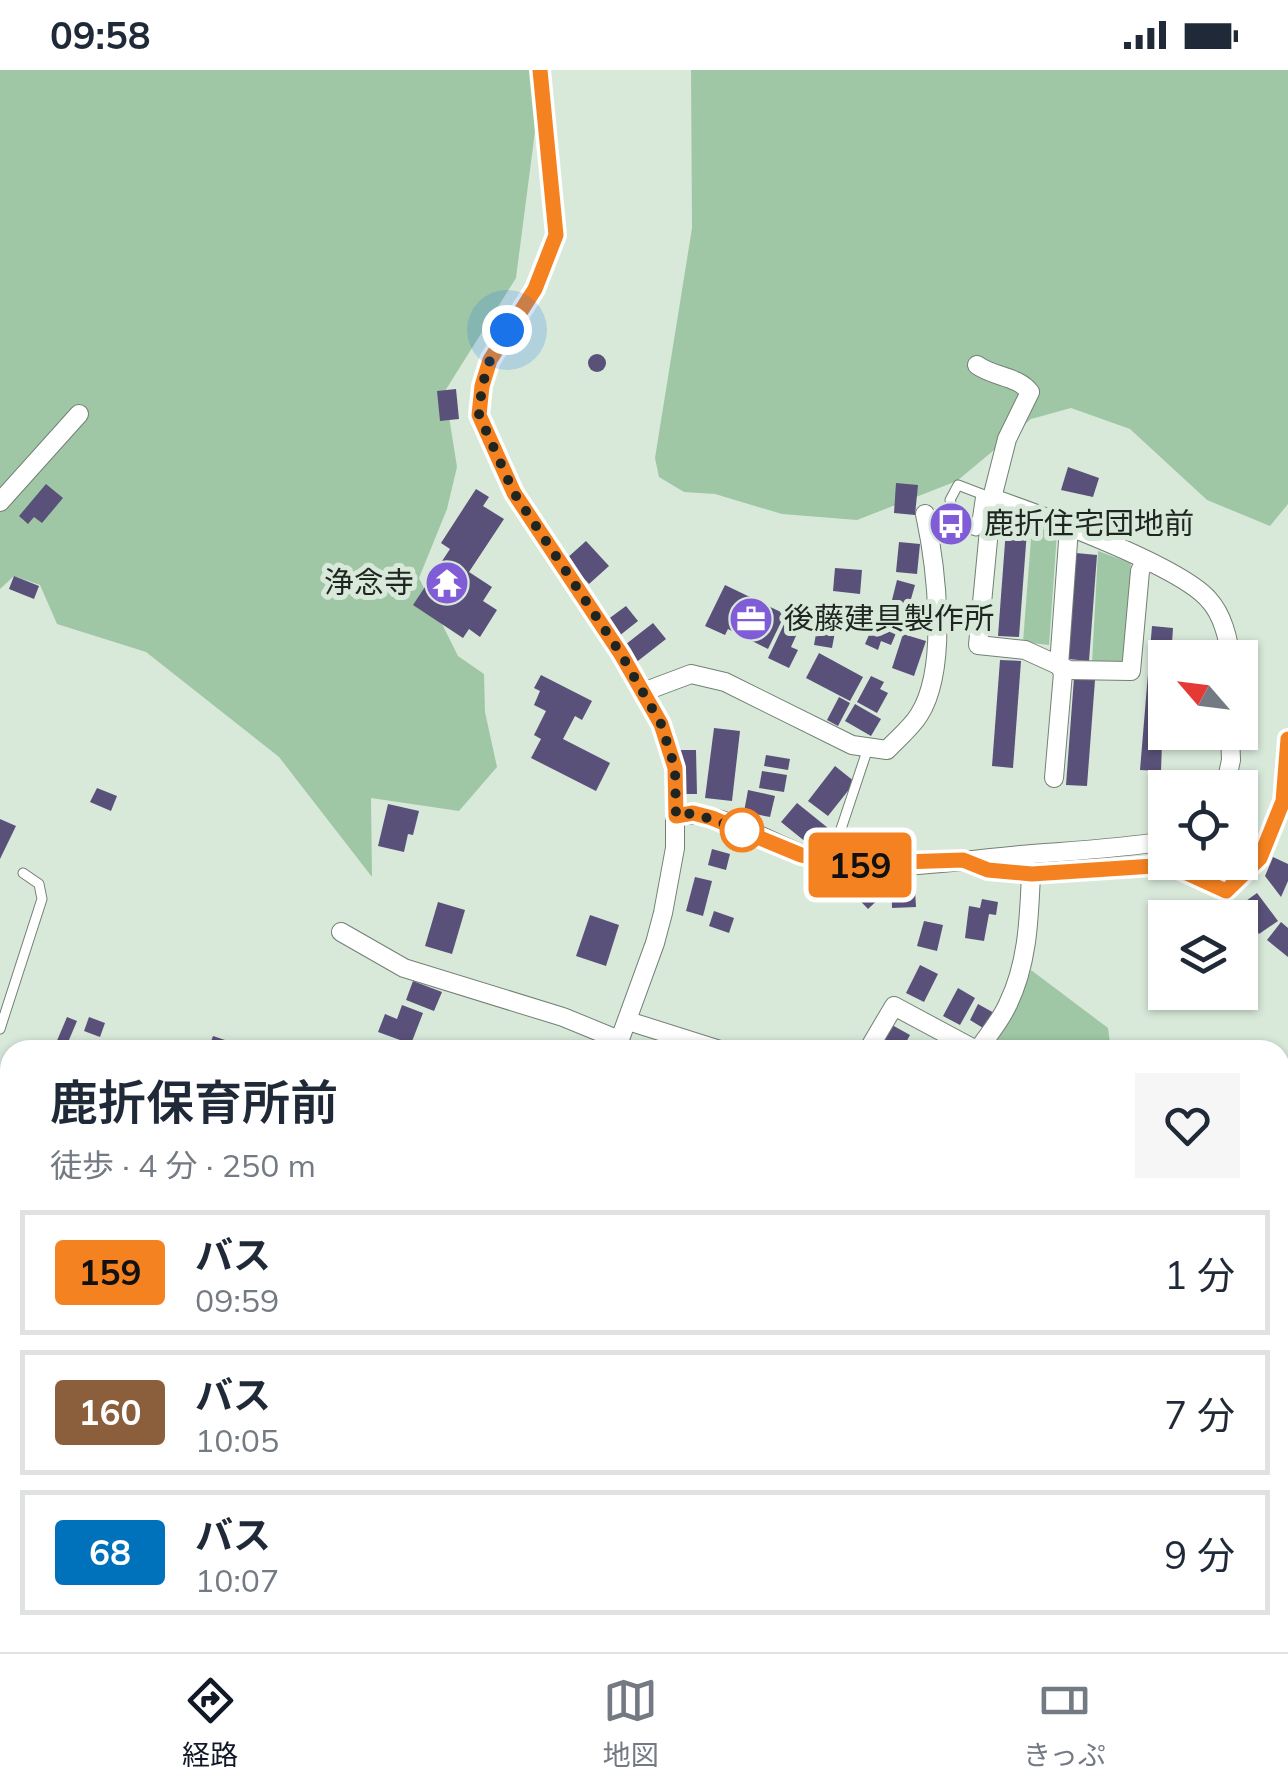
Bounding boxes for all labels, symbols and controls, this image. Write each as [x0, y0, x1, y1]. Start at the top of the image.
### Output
text: 09:58 [50, 11, 151, 59]
your location [482, 305, 532, 355]
bus stop icon: 鹿折住宅団地前 [928, 501, 974, 547]
place label: 鹿折住宅団地前 [984, 504, 1194, 542]
temple icon: 浄念寺 [424, 560, 470, 606]
place label: 浄念寺 [324, 563, 414, 601]
office icon: 後藤建具製作所 [728, 596, 774, 642]
place label: 後藤建具製作所 [784, 599, 994, 637]
north arrow [1148, 640, 1258, 750]
map controls [1148, 640, 1258, 1010]
button: locate [1148, 770, 1258, 880]
unlabelled marker [721, 809, 763, 851]
line badge: 159 [802, 832, 918, 898]
text: 159 [828, 843, 892, 887]
button: layers [1148, 900, 1258, 1010]
text: 鹿折保育所前 [50, 1072, 338, 1132]
button: heart [1135, 1073, 1240, 1178]
text: 徒歩 · 4 分 · 250 m [50, 1145, 316, 1185]
text: バス [195, 1231, 271, 1279]
text: 159 [78, 1250, 142, 1294]
text: 1 分 [1164, 1251, 1235, 1299]
text: 09:59 [195, 1280, 279, 1320]
text: バス [195, 1371, 271, 1419]
text: 160 [78, 1390, 142, 1434]
text: 7 分 [1164, 1391, 1235, 1439]
text: 10:05 [195, 1420, 279, 1460]
text: バス [195, 1511, 271, 1559]
text: 68 [89, 1530, 131, 1574]
text: 9 分 [1164, 1531, 1235, 1579]
text: 10:07 [195, 1560, 279, 1600]
tab: 経路 [182, 1673, 238, 1773]
tab: 地図 [603, 1673, 659, 1773]
tab: きっぷ [1023, 1673, 1106, 1773]

